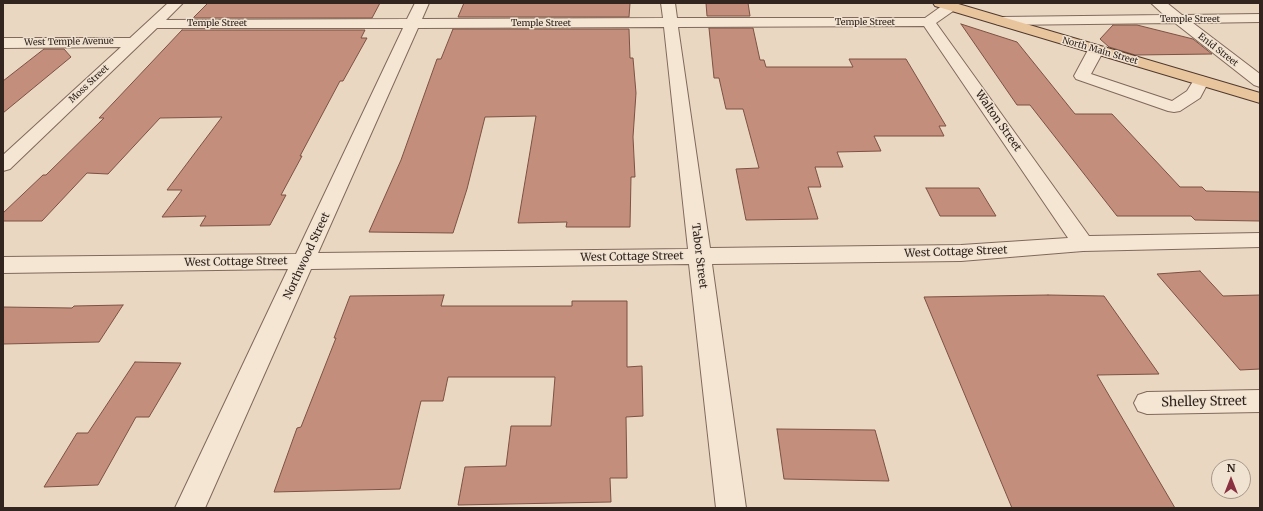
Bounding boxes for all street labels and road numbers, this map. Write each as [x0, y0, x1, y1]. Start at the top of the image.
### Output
street label: Temple Street [1160, 14, 1220, 24]
street label: Temple Street [835, 17, 895, 27]
street label: Temple Street [187, 18, 247, 28]
street label: Temple Street [511, 18, 571, 28]
street label: Enid Street [1196, 31, 1240, 69]
street label: North Main Street [1061, 35, 1139, 67]
street label: West Temple Avenue [24, 36, 114, 48]
street label: Moss Street [67, 63, 111, 105]
street label: Walton Street [972, 88, 1024, 154]
street label: Northwood Street [281, 210, 333, 302]
street label: Tabor Street [688, 223, 710, 289]
street label: West Cottage Street [904, 244, 1008, 260]
street label: West Cottage Street [580, 250, 684, 264]
street label: West Cottage Street [184, 255, 288, 269]
street label: Shelley Street [1161, 393, 1247, 411]

